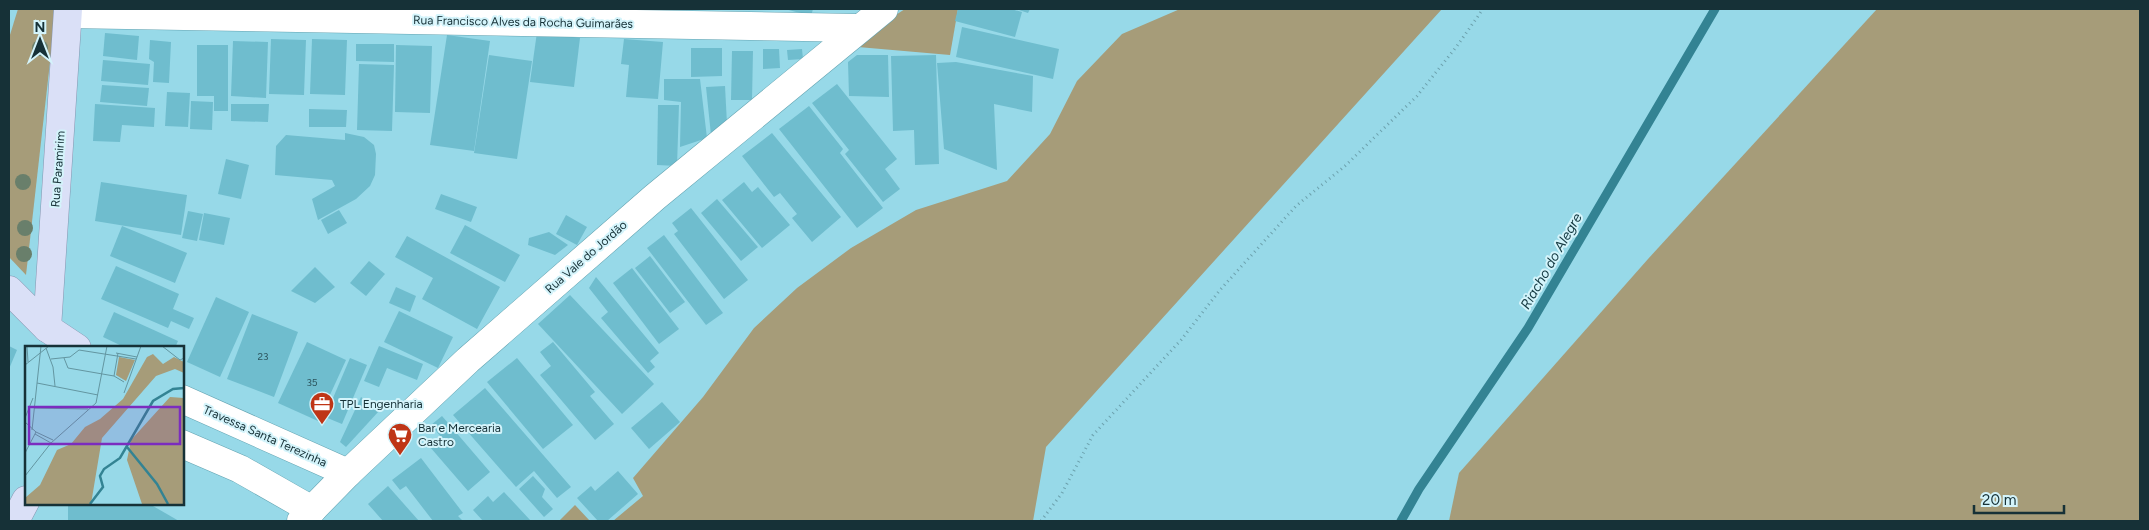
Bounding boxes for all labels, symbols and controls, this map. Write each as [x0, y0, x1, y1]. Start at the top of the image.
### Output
street label: Rua Francisco Alves da Rocha Guimarães [413, 13, 633, 31]
north arrow [15, 15, 65, 65]
text: N [35, 19, 45, 36]
street label: Rua Paramirim [48, 130, 68, 208]
water label: Riacho do Alegre [1517, 210, 1586, 312]
street label: Rua Vale do Jordão [542, 218, 630, 296]
inset map [25, 346, 184, 505]
house number: 23 [257, 350, 269, 363]
house number: 35 [306, 376, 318, 389]
office icon: TPL Engenharia [309, 391, 335, 425]
place label: TPL Engenharia [340, 397, 423, 411]
street label: Travessa Santa Terezinha [201, 402, 329, 470]
place label: Bar e Mercearia Castro [418, 421, 501, 449]
supermarket icon: Bar e Mercearia Castro [387, 422, 413, 456]
scale bar [1974, 482, 2064, 514]
text: 20 m [1982, 491, 2016, 509]

